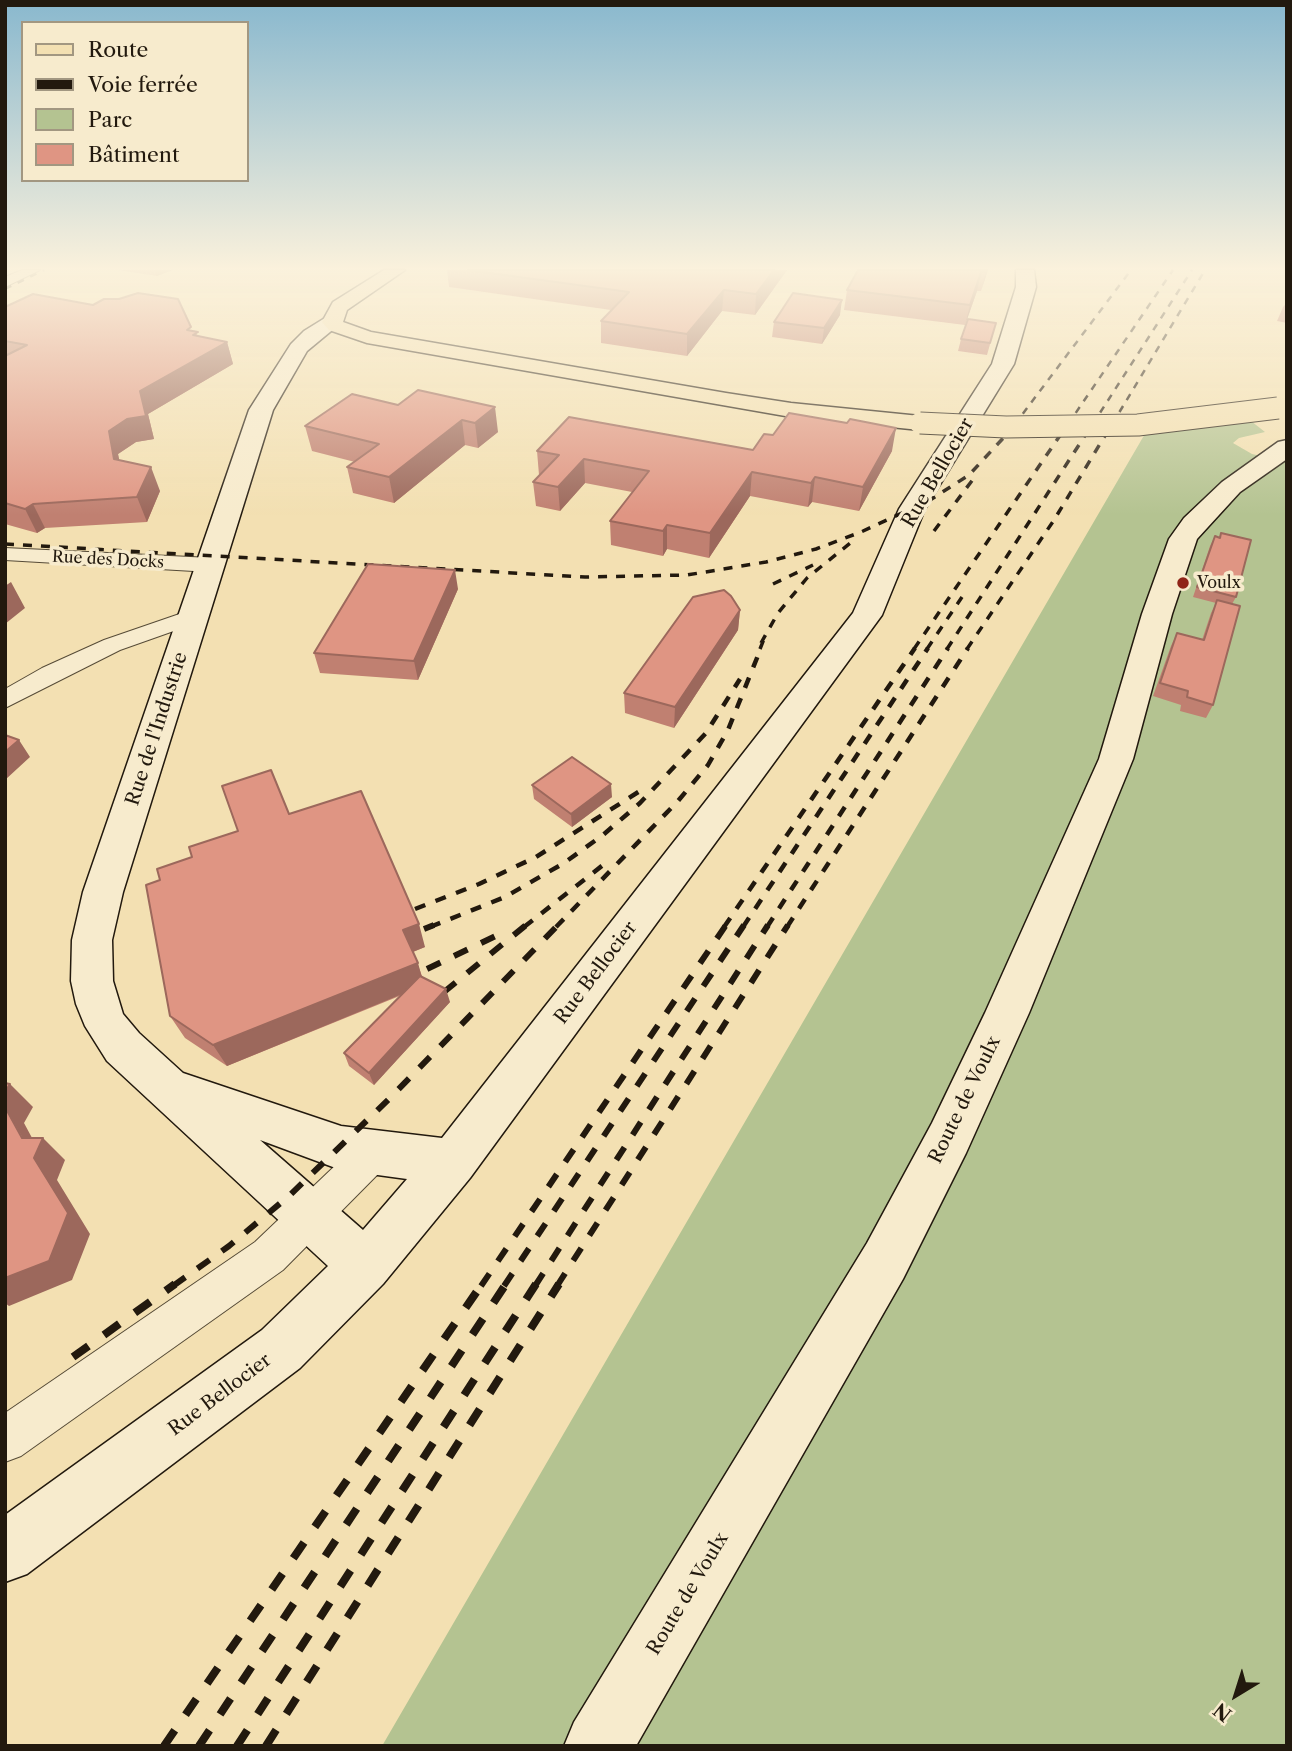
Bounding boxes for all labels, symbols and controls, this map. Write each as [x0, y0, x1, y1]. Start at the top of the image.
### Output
legend [21, 21, 248, 182]
text: Route [88, 37, 148, 62]
text: Voie ferrée [88, 72, 198, 97]
text: Parc [88, 107, 132, 132]
text: Bâtiment [88, 142, 179, 167]
street label: Rue Bellocier [897, 414, 979, 532]
street label: Rue des Docks [52, 547, 164, 573]
place label: Voulx [1197, 573, 1241, 593]
marker: Voulx [1175, 575, 1191, 591]
street label: Rue de l'Industrie [121, 649, 193, 809]
street label: Rue Bellocier [550, 917, 642, 1029]
street label: Route de Voulx [924, 1033, 1006, 1167]
street label: Rue Bellocier [164, 1349, 276, 1441]
street label: Route de Voulx [642, 1529, 734, 1659]
north arrow [1201, 1660, 1271, 1730]
text: N [1209, 1698, 1236, 1726]

